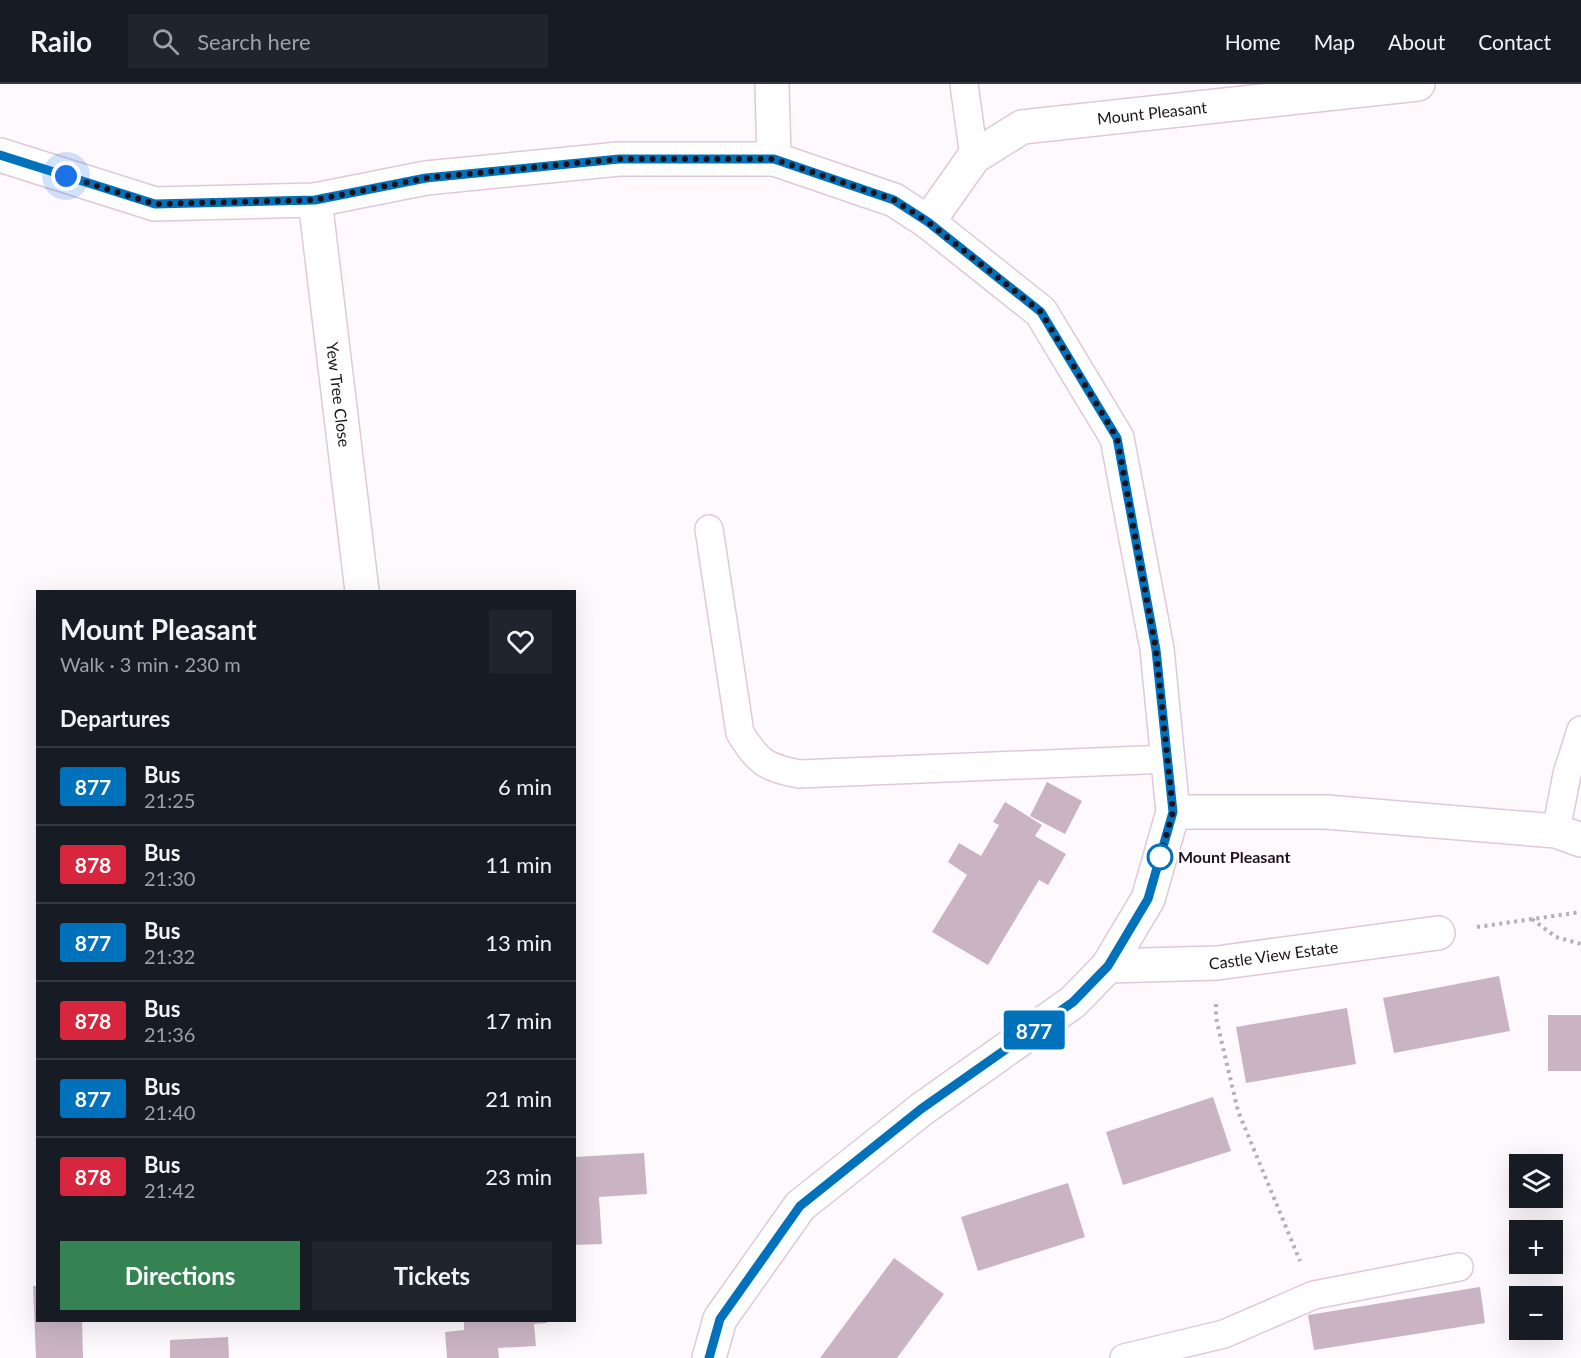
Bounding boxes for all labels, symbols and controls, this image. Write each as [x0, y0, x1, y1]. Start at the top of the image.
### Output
search box [128, 14, 548, 68]
text: Railo [30, 24, 92, 58]
icon: search [149, 25, 182, 58]
text: Search here [197, 28, 311, 55]
text: Home [1225, 29, 1281, 54]
text: Map [1314, 29, 1355, 54]
text: About [1388, 29, 1445, 54]
text: Contact [1478, 29, 1551, 54]
street label: Mount Pleasant [1096, 97, 1208, 128]
your location [51, 161, 81, 191]
street label: Yew Tree Close [323, 341, 355, 448]
button: heart [489, 610, 552, 673]
text: Mount Pleasant [60, 612, 257, 646]
text: Walk · 3 min · 230 m [60, 652, 241, 676]
text: Departures [60, 705, 170, 732]
text: Bus [144, 761, 180, 788]
text: 6 min [498, 773, 552, 800]
text: 877 [75, 774, 111, 799]
text: 21:25 [144, 788, 195, 812]
text: Bus [144, 839, 180, 866]
marker: Mount Pleasant [1147, 844, 1173, 870]
place label: Mount Pleasant [1178, 847, 1290, 866]
text: 11 min [485, 851, 552, 878]
text: 878 [75, 852, 111, 877]
text: 21:30 [144, 866, 195, 890]
text: Bus [144, 917, 180, 944]
text: 13 min [485, 929, 552, 956]
text: 877 [75, 930, 111, 955]
street label: Castle View Estate [1209, 937, 1339, 972]
text: 21:32 [144, 944, 195, 968]
text: Bus [144, 995, 180, 1022]
text: 17 min [485, 1007, 552, 1034]
text: 878 [75, 1008, 111, 1033]
line badge: 877 [1000, 1010, 1068, 1050]
text: 877 [1016, 1018, 1052, 1043]
text: 21:36 [144, 1022, 195, 1046]
text: Bus [144, 1073, 180, 1100]
text: 21 min [485, 1085, 552, 1112]
text: 877 [75, 1086, 111, 1111]
text: 21:40 [144, 1100, 195, 1124]
text: Bus [144, 1151, 180, 1178]
map controls [1509, 1154, 1563, 1340]
button: layers [1509, 1154, 1563, 1208]
text: 23 min [485, 1163, 552, 1190]
text: 878 [75, 1164, 111, 1189]
text: 21:42 [144, 1178, 195, 1202]
button: + [1509, 1220, 1563, 1274]
button: Directions [60, 1241, 300, 1310]
button: Tickets [312, 1241, 552, 1310]
button: − [1509, 1286, 1563, 1340]

